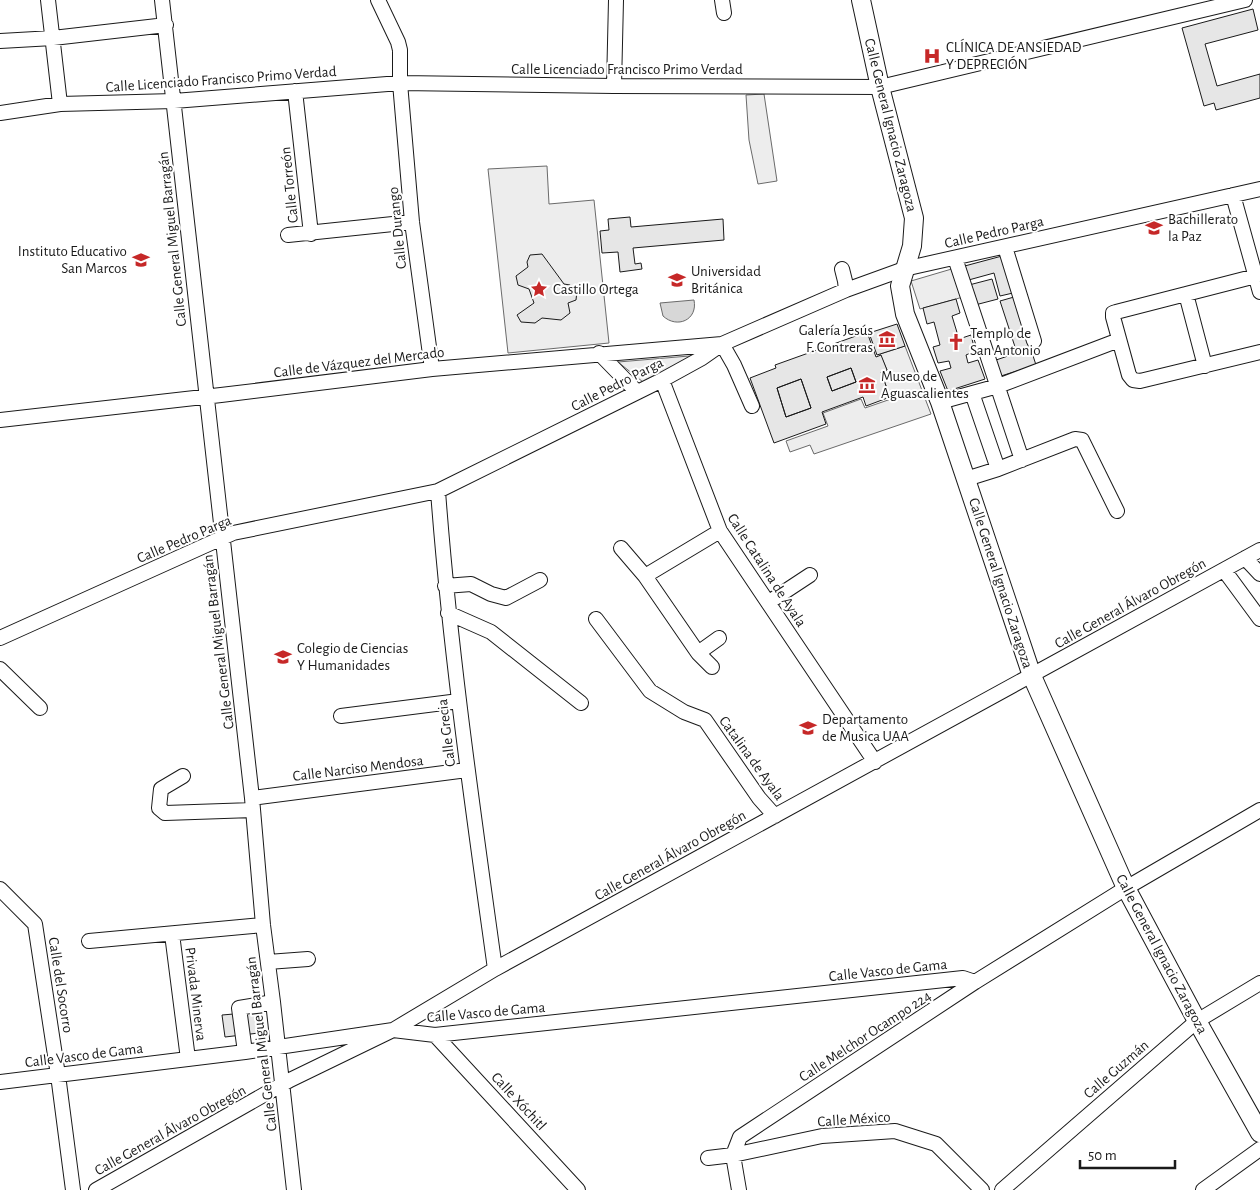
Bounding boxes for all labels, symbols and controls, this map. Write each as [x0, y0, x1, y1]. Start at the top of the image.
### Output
street label: Calle General Ignacio Zaragoza [862, 37, 919, 214]
place label: CLÍNICA DE ANSIEDAD Y DEPRECIÓN [946, 38, 1082, 72]
hospital icon: CLÍNICA DE ANSIEDAD Y DEPRECIÓN [922, 46, 942, 66]
street label: Calle Licenciado Francisco Primo Verdad [511, 62, 743, 77]
street label: Calle Licenciado Francisco Primo Verdad [105, 64, 337, 95]
street label: Calle Torreón [278, 146, 301, 224]
street label: Calle General Miguel Barragán [156, 151, 189, 327]
street label: Calle Durango [386, 186, 409, 270]
place label: Bachillerato la Paz [1168, 212, 1238, 244]
street label: Calle Pedro Parga [943, 214, 1045, 251]
school or university icon: Bachillerato la Paz [1144, 218, 1164, 238]
place label: Instituto Educativo San Marcos [18, 244, 127, 276]
school or university icon: Instituto Educativo San Marcos [131, 250, 151, 270]
place label: Universidad Británica [691, 264, 761, 296]
school or university icon: Universidad Británica [667, 270, 687, 290]
place icon: Castillo Ortega [529, 279, 549, 299]
place label: Castillo Ortega [553, 282, 639, 297]
place label: Galería Jesús F. Contreras [799, 323, 873, 355]
place label: Templo de San Antonio [970, 326, 1041, 358]
museum icon: Galería Jesús F. Contreras [877, 329, 897, 349]
church icon: Templo de San Antonio [946, 332, 966, 352]
street label: Calle de Vázquez del Mercado [273, 345, 445, 380]
street label: Calle Pedro Parga [569, 355, 666, 414]
place label: Museo de Aguascalientes [881, 369, 969, 401]
museum icon: Museo de Aguascalientes [857, 375, 877, 395]
street label: Calle General Ignacio Zaragoza [966, 496, 1035, 670]
street label: Calle Catalina de Ayala [724, 511, 809, 630]
street label: Calle Pedro Parga [135, 513, 234, 566]
street label: Calle General Miguel Barragán [200, 554, 237, 730]
street label: Calle General Álvaro Obregón [1051, 554, 1208, 651]
place label: Colegio de Ciencias Y Humanidades [297, 641, 408, 673]
school or university icon: Colegio de Ciencias Y Humanidades [273, 647, 293, 667]
street label: Calle Grecia [435, 698, 458, 768]
place label: Departamento de Musica UAA [822, 712, 909, 744]
street label: Catalina de Ayala [716, 713, 787, 803]
school or university icon: Departamento de Musica UAA [798, 718, 818, 738]
street label: Calle Narciso Mendosa [292, 753, 424, 784]
street label: Calle General Álvaro Obregón [591, 806, 748, 903]
street label: Calle General Ignacio Zaragoza [1113, 872, 1210, 1037]
street label: Calle del Socorro [46, 936, 75, 1034]
street label: Privada Minerva [182, 946, 209, 1042]
street label: Calle General Miguel Barragán [243, 956, 280, 1132]
street label: Calle Vasco de Gama [828, 957, 948, 984]
street label: Calle Melchor Ocampo 224 [797, 988, 934, 1085]
street label: Calle Vasco de Gama [426, 1000, 546, 1025]
street label: Calle Guzmán [1081, 1037, 1152, 1101]
street label: Calle Vasco de Gama [24, 1041, 144, 1070]
street label: Calle Xóchitl [488, 1069, 549, 1133]
street label: Calle General Álvaro Obregón [91, 1081, 248, 1178]
street label: Calle México [817, 1109, 891, 1130]
scale bar [1080, 1138, 1175, 1170]
text: 50 m [1088, 1148, 1117, 1163]

